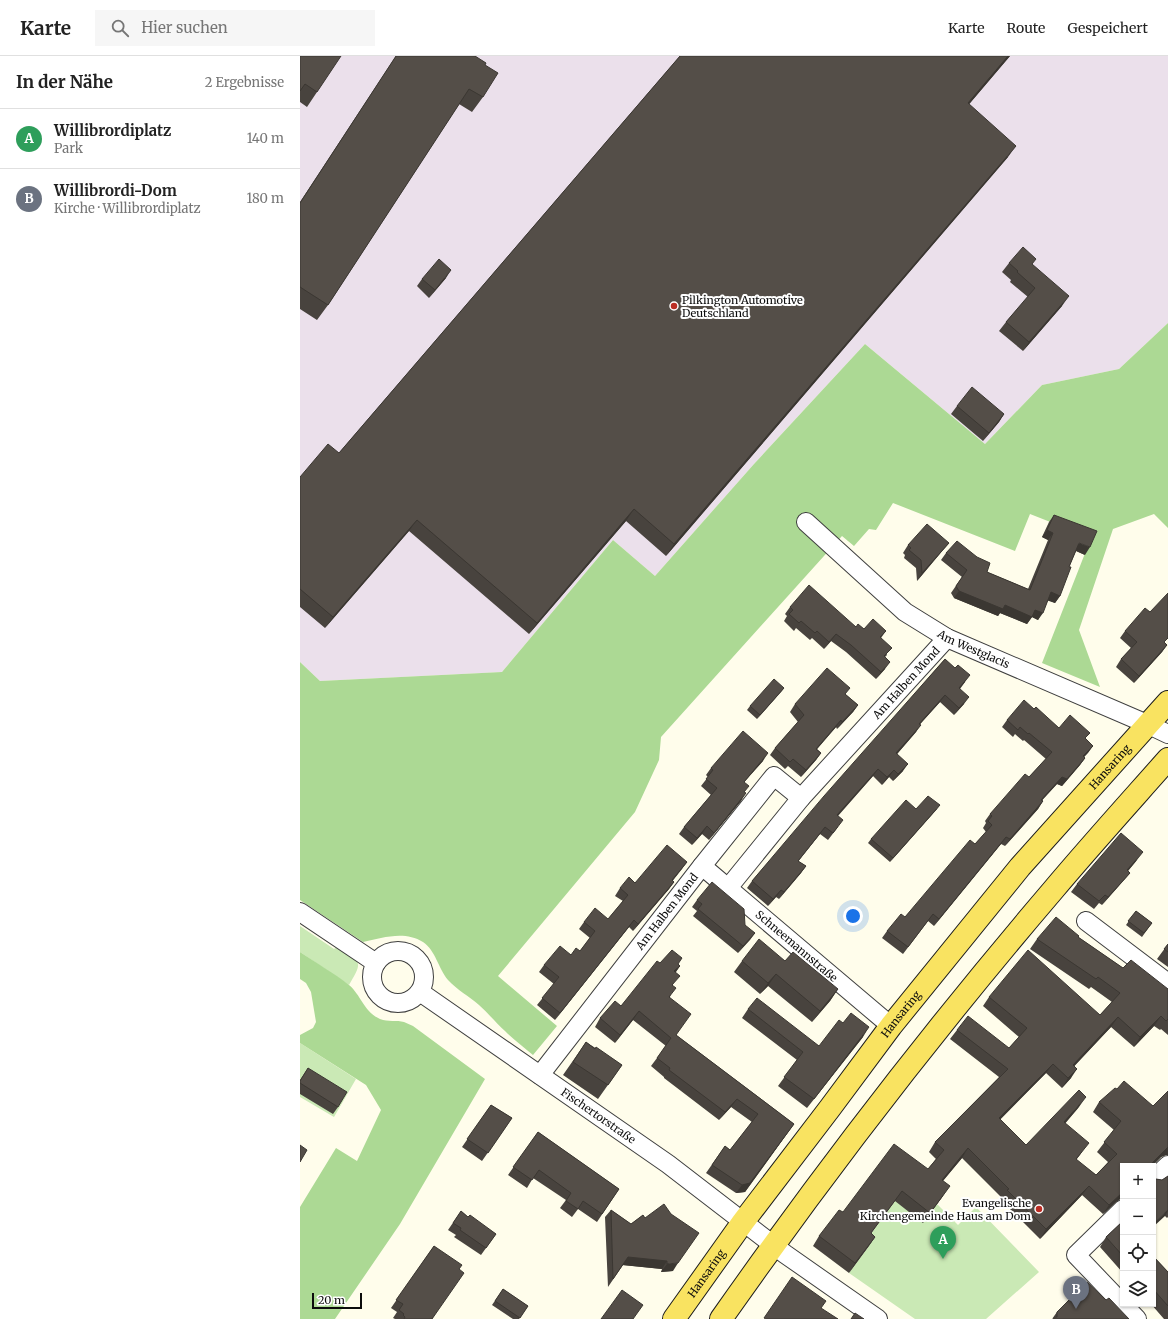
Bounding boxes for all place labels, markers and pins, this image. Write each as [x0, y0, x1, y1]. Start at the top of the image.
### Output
place label: Pilkington Automotive Deutschland [682, 293, 803, 320]
marker: Pilkington Automotive Deutschland [669, 301, 679, 311]
place label: Evangelische Kirchengemeinde Haus am Dom [860, 1196, 1031, 1223]
marker: Evangelische Kirchengemeinde Haus am Dom [1034, 1204, 1044, 1214]
pin: A [930, 1226, 956, 1259]
pin: B [1063, 1276, 1089, 1309]

